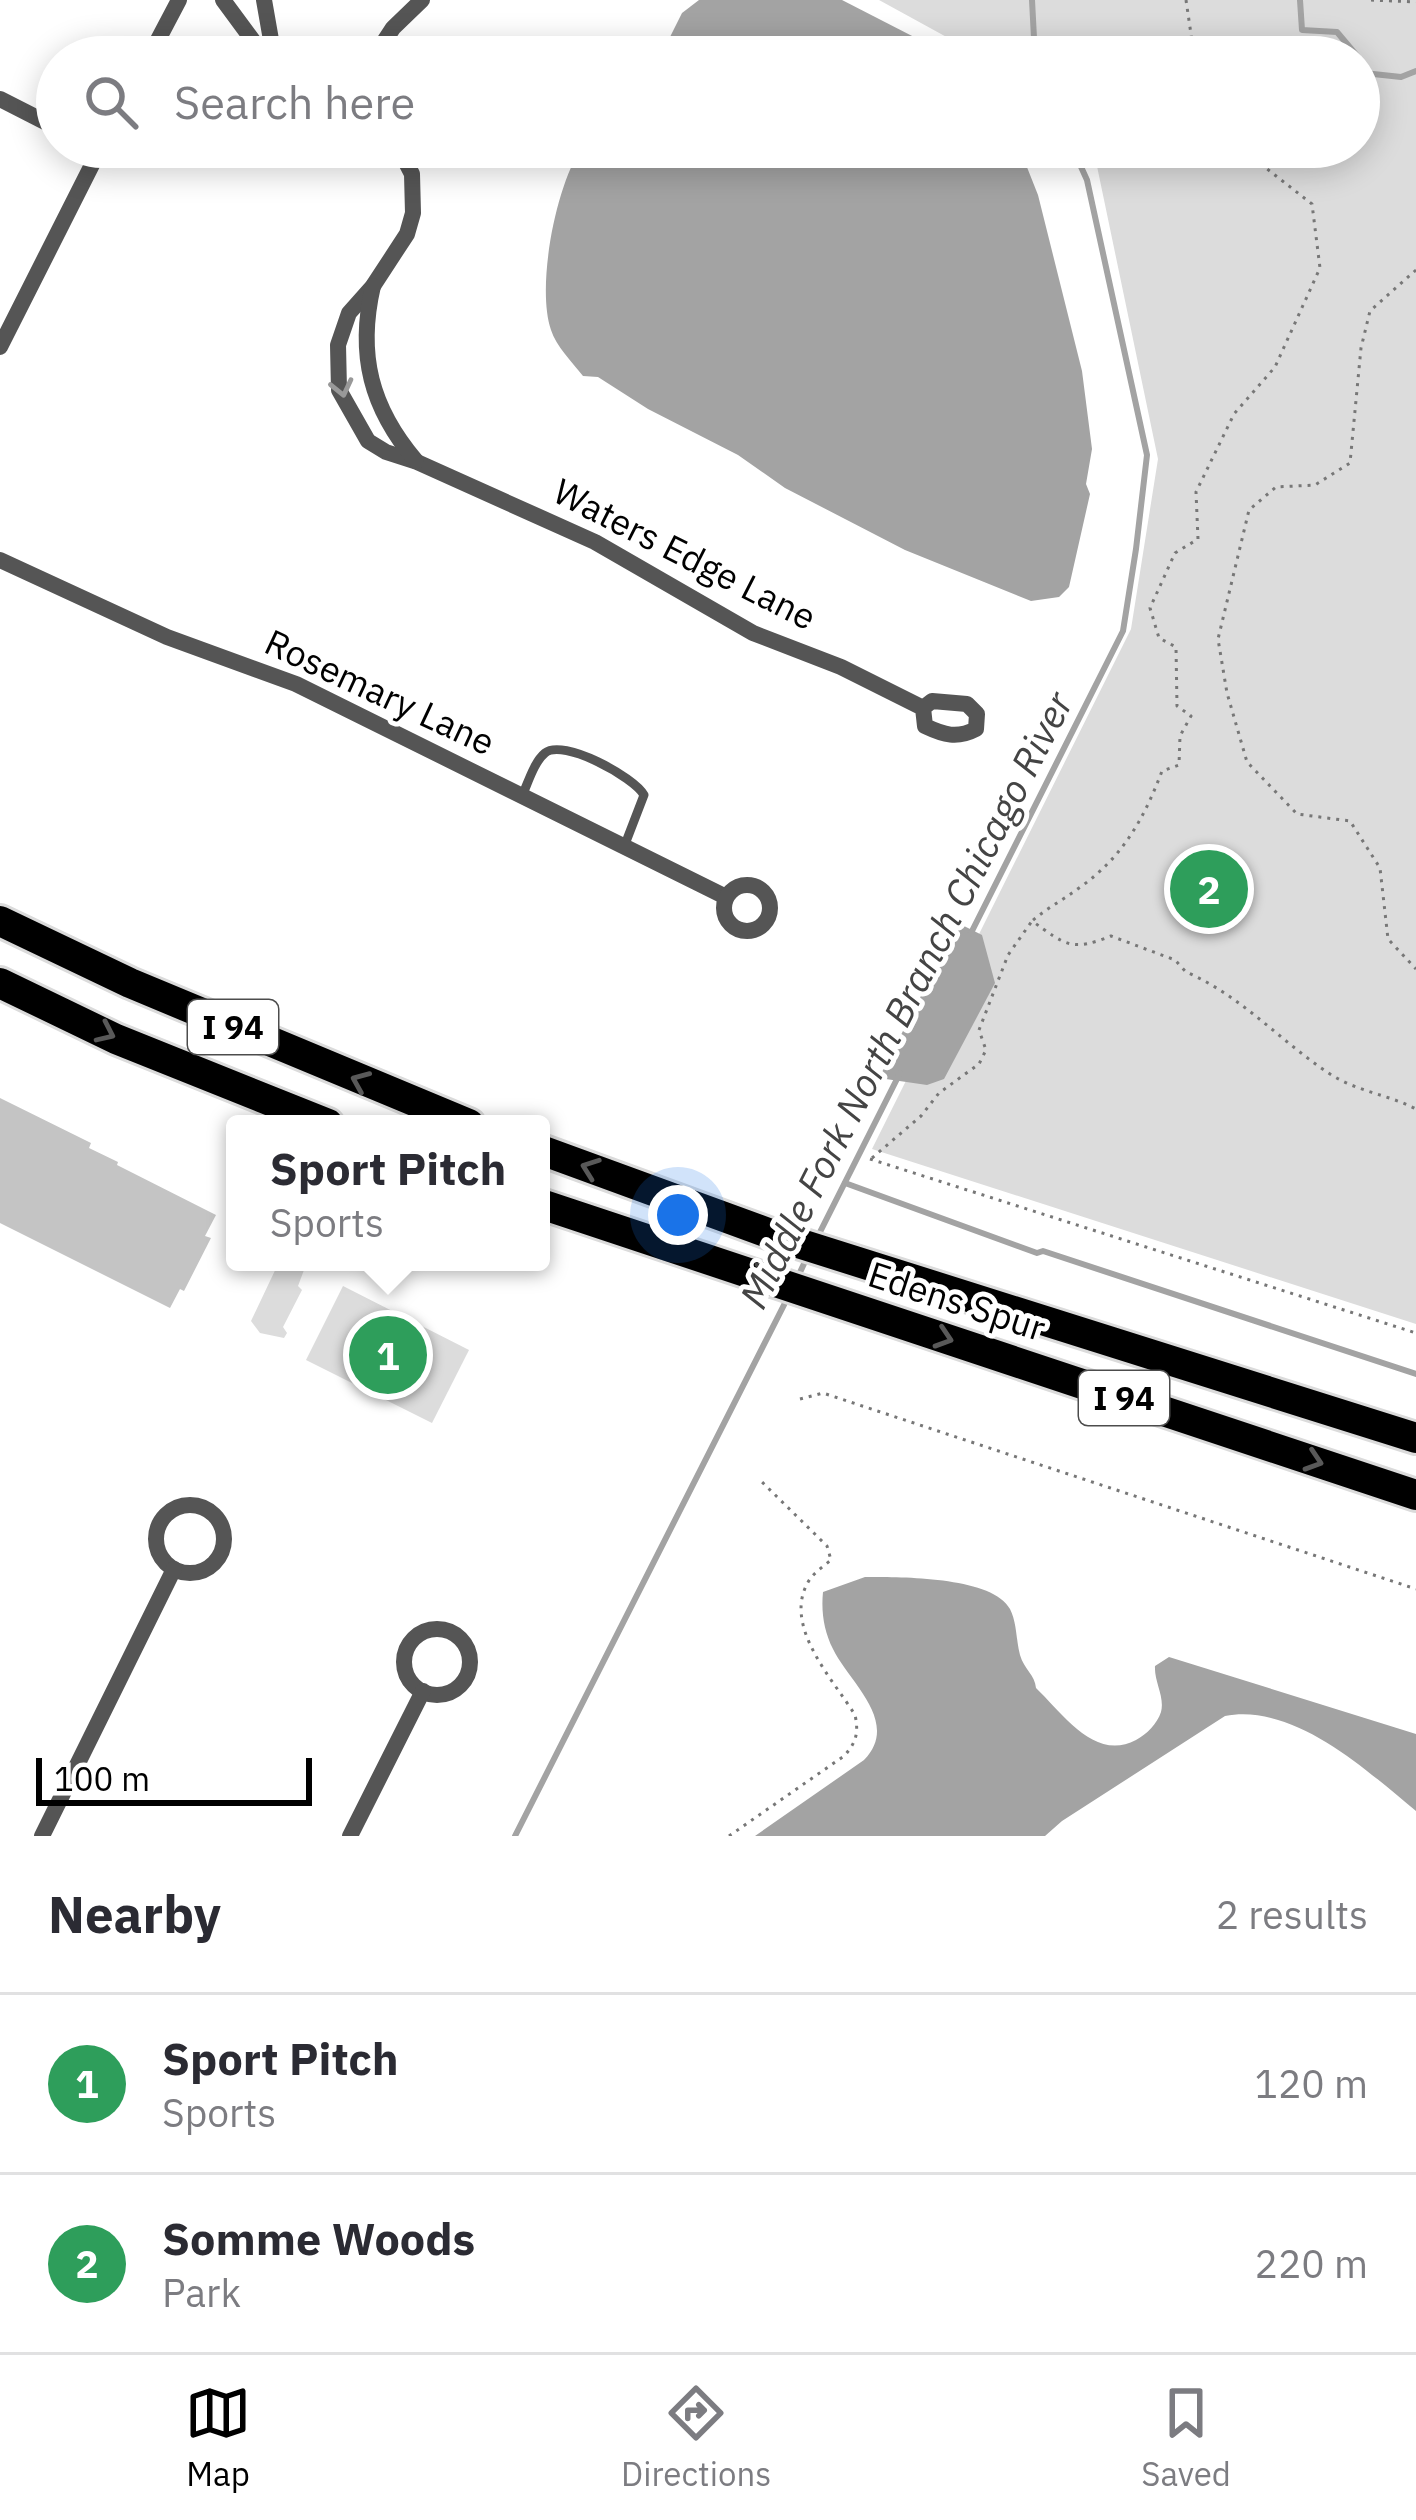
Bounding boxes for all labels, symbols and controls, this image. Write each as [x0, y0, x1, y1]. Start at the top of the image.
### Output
search box [36, 36, 1380, 168]
icon: search [78, 69, 144, 135]
text: Search here [174, 73, 415, 131]
one-way arrow [328, 377, 353, 398]
street label: Waters Edge Lane [546, 467, 824, 640]
street label: Rosemary Lane [258, 618, 503, 765]
water label: Middle Fork North Branch Chicago River [727, 681, 1085, 1317]
pin: 2 [1170, 844, 1248, 934]
road number: I 94 [188, 1000, 278, 1054]
one-way arrow [94, 1019, 115, 1043]
one-way arrow [351, 1071, 373, 1095]
popup [226, 1115, 550, 1271]
text: Sport Pitch [270, 1139, 506, 1197]
one-way arrow [581, 1158, 602, 1182]
your location [648, 1185, 708, 1245]
text: Sports [270, 1197, 384, 1248]
street label: Edens Spur [863, 1250, 1052, 1351]
pin: 1 [349, 1310, 427, 1400]
one-way arrow [933, 1324, 954, 1349]
road number: I 94 [1079, 1371, 1169, 1425]
one-way arrow [1303, 1447, 1324, 1472]
scale bar [36, 1752, 312, 1805]
text: 100 m [54, 1757, 150, 1800]
text: Nearby [48, 1881, 221, 1947]
text: 2 results [1216, 1889, 1368, 1940]
text: Sport Pitch [162, 2029, 399, 2087]
text: 1 [75, 2058, 99, 2109]
text: 120 m [1255, 2058, 1368, 2109]
text: Sports [162, 2087, 276, 2138]
text: Somme Woods [162, 2209, 475, 2267]
text: 2 [75, 2238, 99, 2289]
text: 220 m [1255, 2238, 1368, 2289]
text: Park [162, 2267, 241, 2318]
tab: Map [185, 2380, 251, 2495]
tab: Directions [621, 2380, 771, 2495]
tab: Saved [1141, 2380, 1231, 2495]

